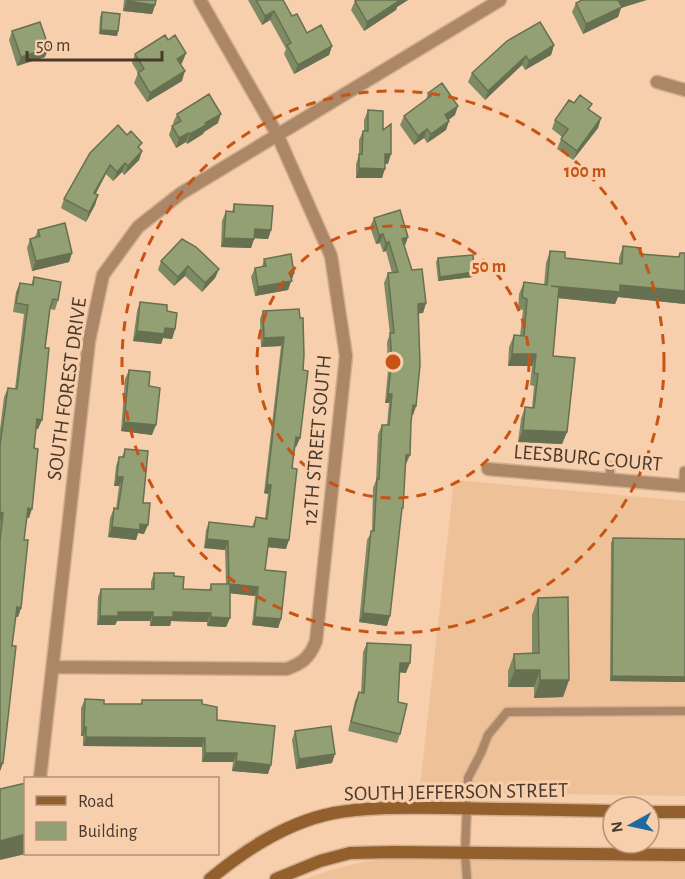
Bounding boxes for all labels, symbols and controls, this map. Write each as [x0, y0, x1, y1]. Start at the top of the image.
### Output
scale bar [27, 24, 162, 62]
text: 50 m [36, 37, 70, 55]
text: 100 m [564, 163, 606, 181]
text: 50 m [472, 258, 506, 276]
street label: SOUTH FOREST DRIVE [44, 296, 90, 482]
centre of rings [383, 352, 403, 372]
street label: 12TH STREET SOUTH [299, 354, 335, 526]
street label: LEESBURG COURT [513, 441, 663, 475]
legend [24, 777, 219, 855]
street label: SOUTH JEFFERSON STREET [344, 780, 568, 804]
text: Road [78, 793, 114, 811]
north arrow [601, 795, 661, 855]
text: N [608, 820, 626, 834]
text: Building [78, 823, 138, 841]

